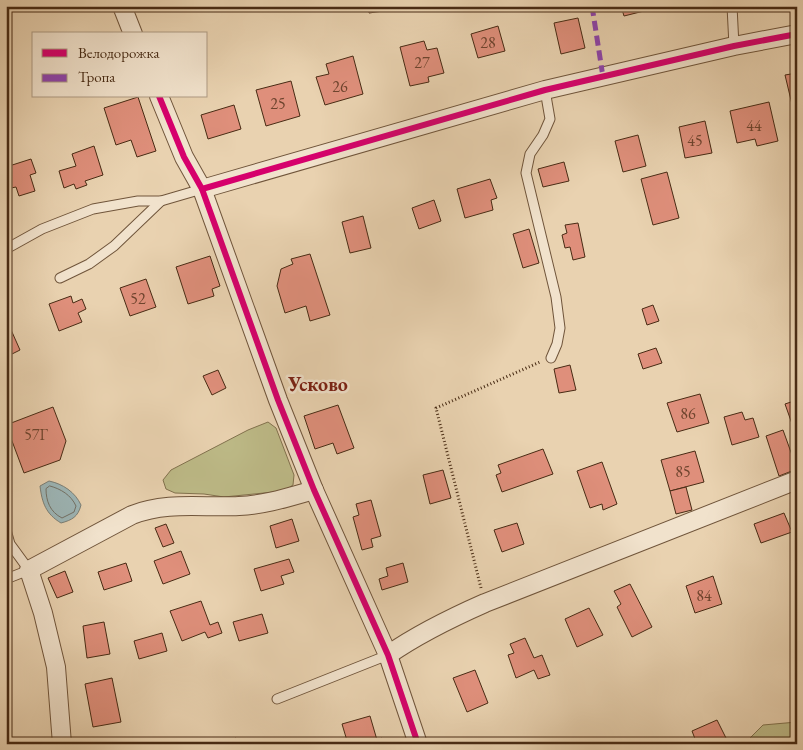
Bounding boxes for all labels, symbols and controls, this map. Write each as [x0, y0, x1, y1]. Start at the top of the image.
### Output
legend [32, 32, 208, 98]
house number: 28 [480, 32, 496, 53]
text: Велодорожка [78, 43, 159, 62]
house number: 27 [414, 52, 430, 73]
text: Тропа [78, 67, 115, 86]
house number: 26 [332, 76, 348, 97]
house number: 25 [270, 93, 286, 114]
house number: 44 [746, 115, 762, 136]
house number: 45 [687, 130, 703, 151]
house number: 52 [130, 288, 146, 309]
district label: Усково [287, 371, 348, 397]
house number: 86 [680, 403, 696, 424]
house number: 57Г [24, 424, 49, 445]
house number: 85 [675, 461, 691, 482]
house number: 84 [696, 585, 712, 606]

